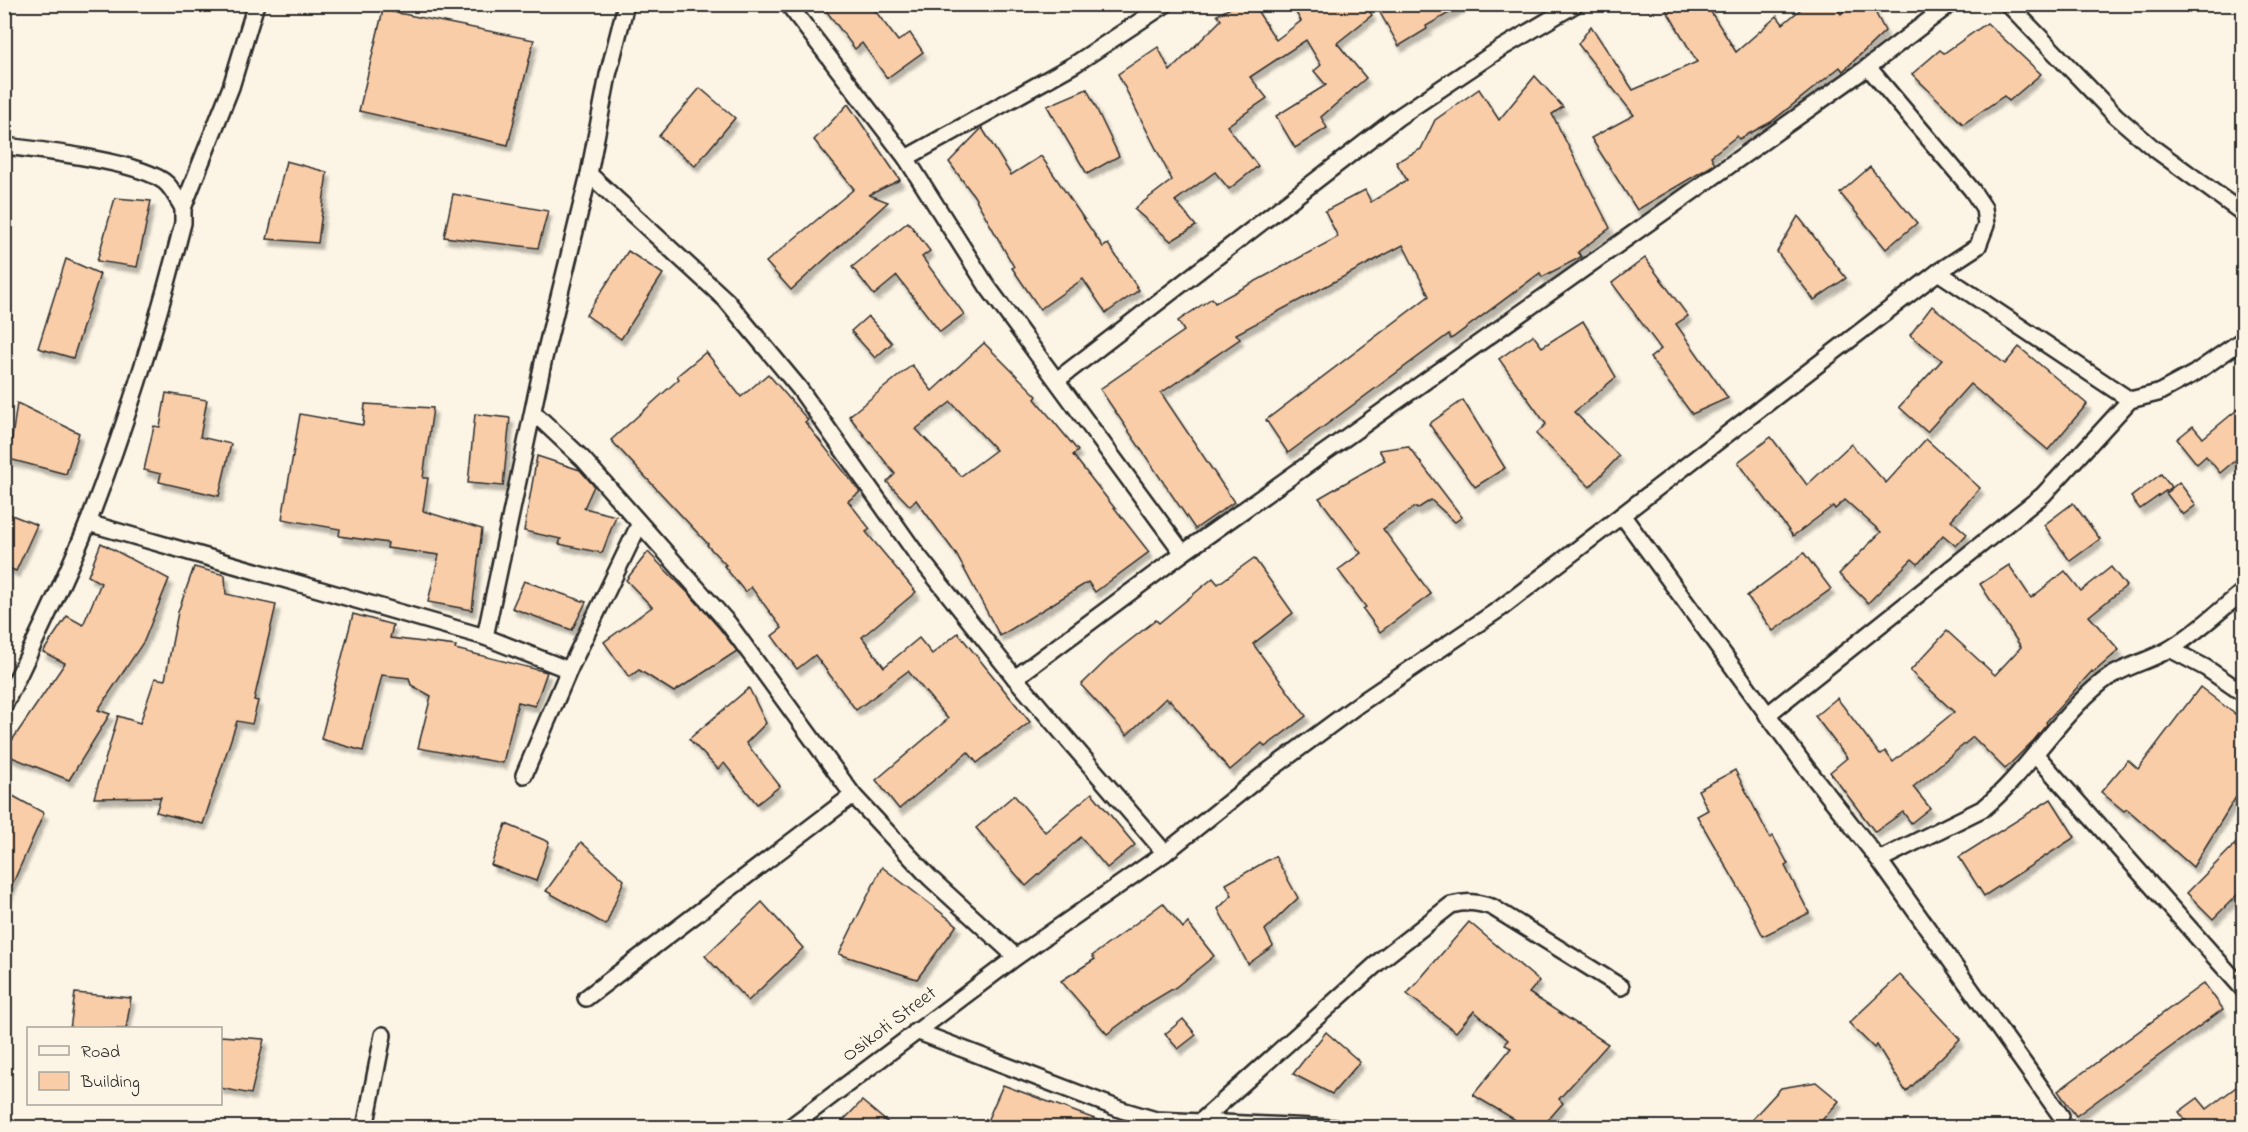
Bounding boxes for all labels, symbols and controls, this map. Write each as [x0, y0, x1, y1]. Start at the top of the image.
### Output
street label: Osikoti Street [837, 980, 944, 1070]
legend [27, 1027, 222, 1105]
text: Road [81, 1040, 120, 1066]
text: Building [80, 1070, 140, 1097]

